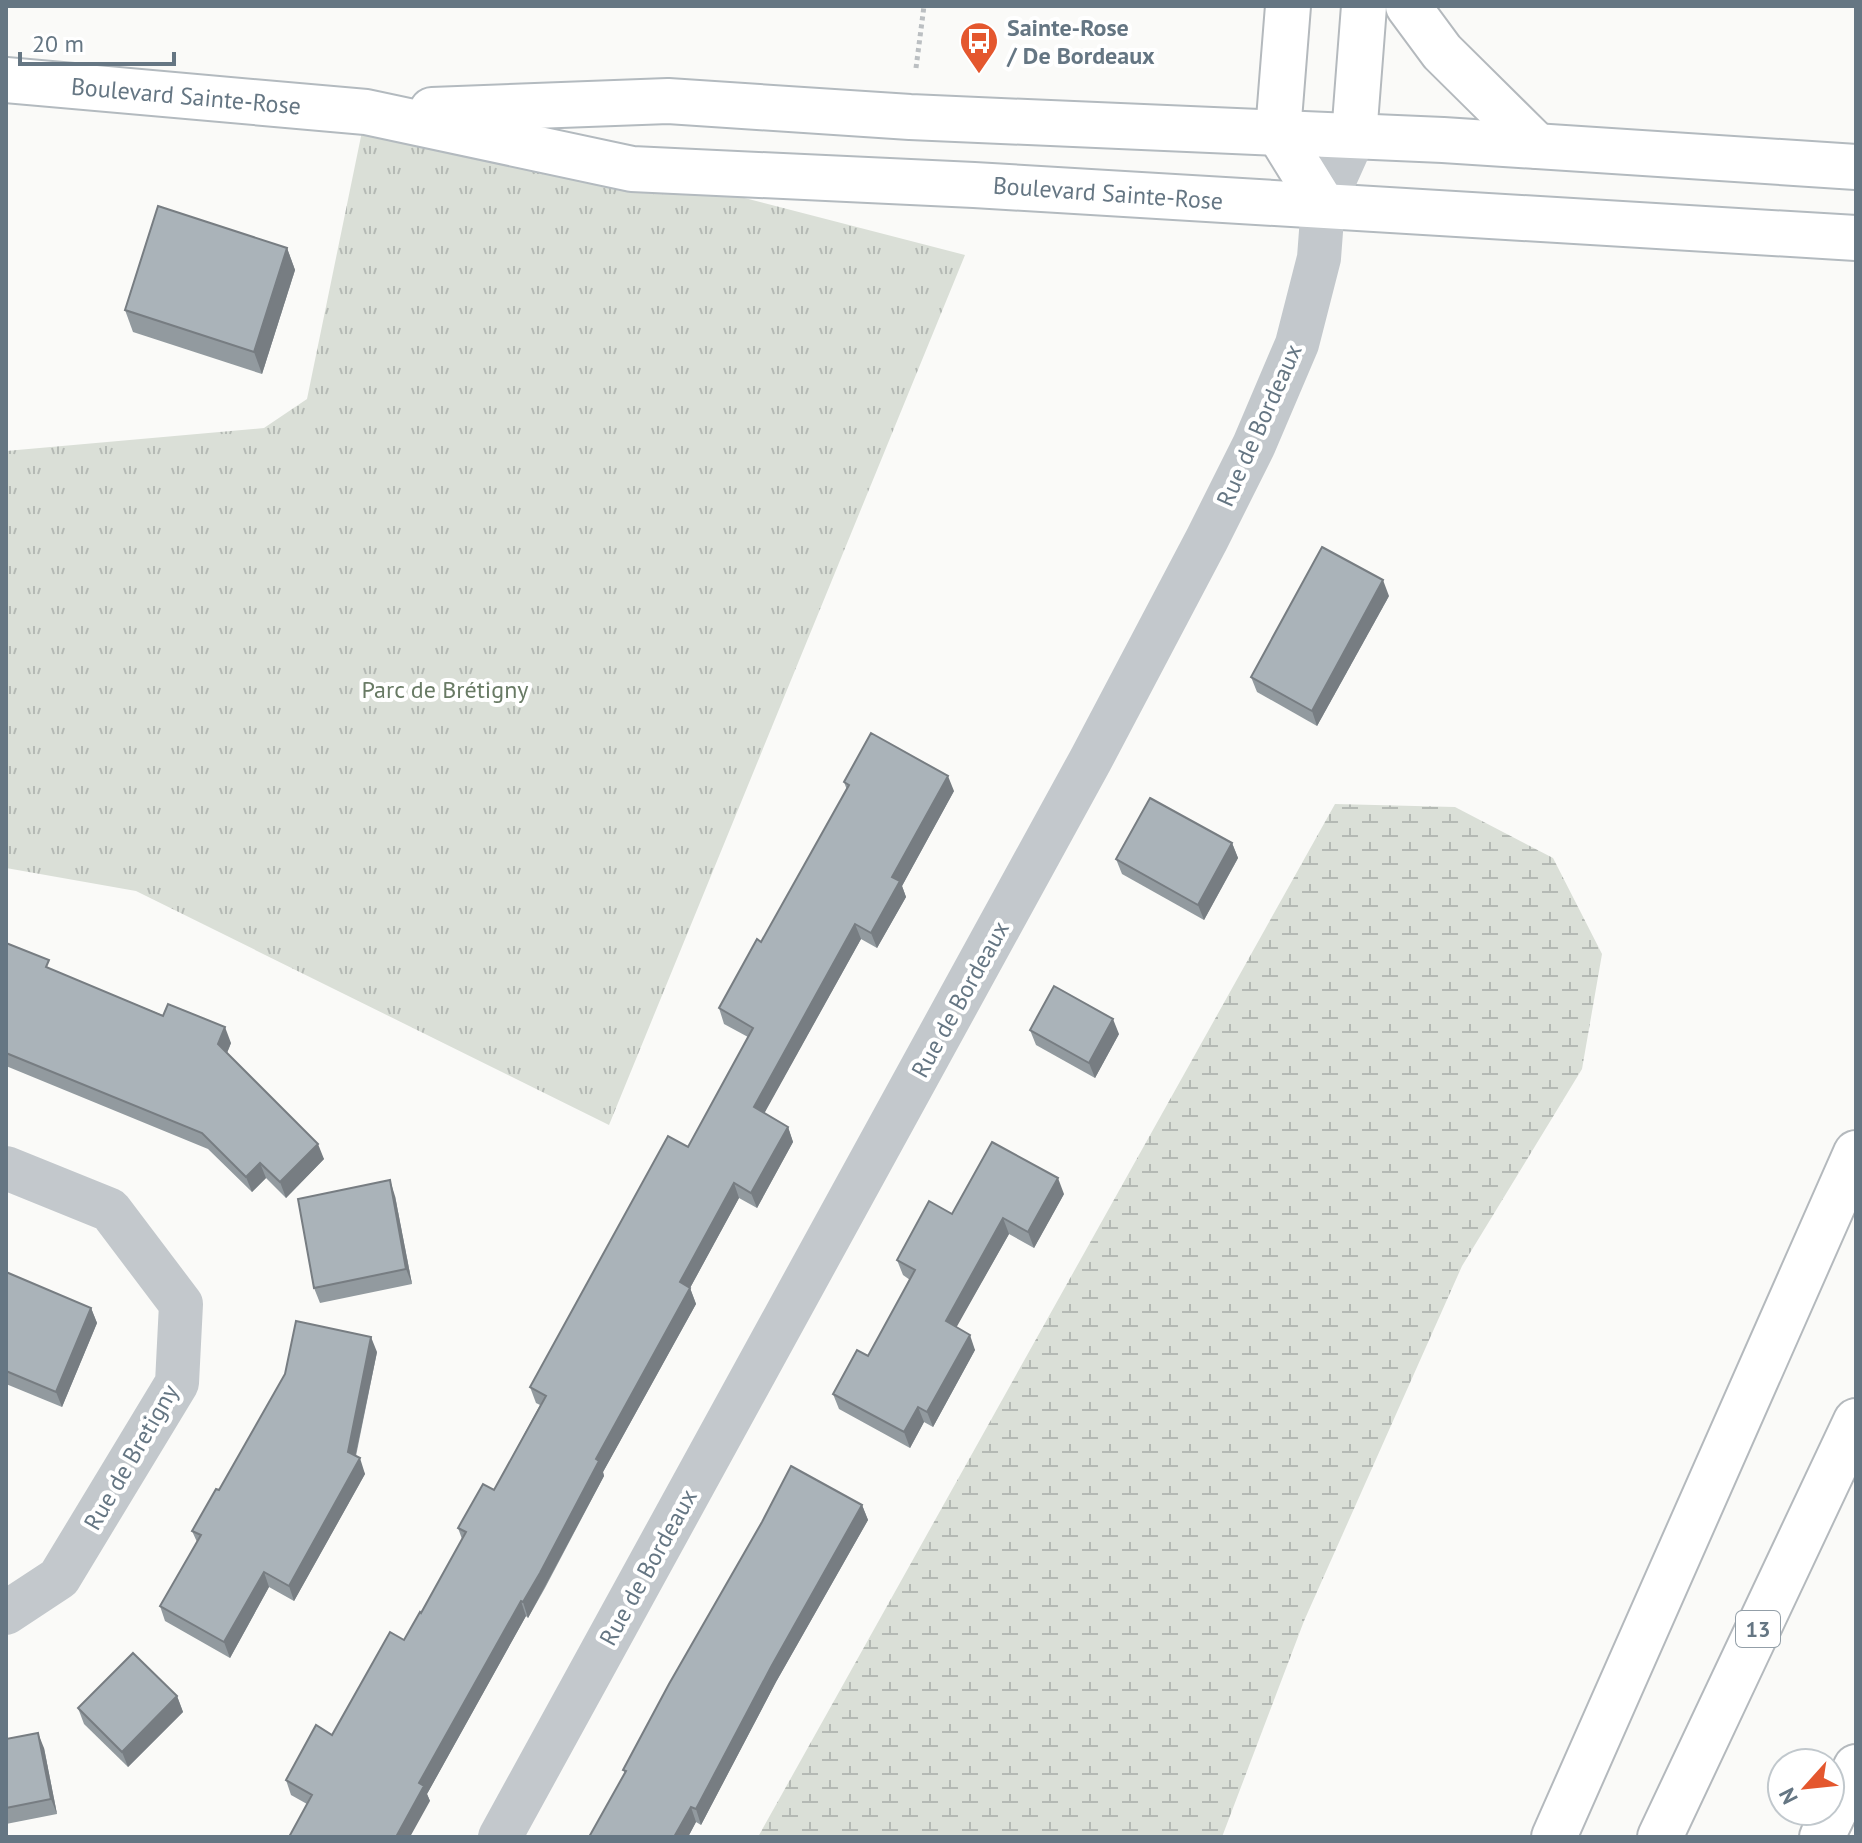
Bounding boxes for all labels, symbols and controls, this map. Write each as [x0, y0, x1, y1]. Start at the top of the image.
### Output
place label: Sainte-Rose / De Bordeaux [1006, 12, 1155, 71]
scale bar [20, 16, 174, 66]
bus stop icon: Sainte-Rose / De Bordeaux [958, 20, 1000, 75]
text: 20 m [32, 28, 84, 59]
street label: Boulevard Sainte-Rose [70, 71, 302, 121]
street label: Boulevard Sainte-Rose [992, 169, 1224, 217]
street label: Rue de Bordeaux [1209, 339, 1309, 511]
park label: Parc de Brétigny [362, 674, 528, 705]
street label: Rue de Bordeaux [904, 915, 1016, 1083]
street label: Rue de Bretigny [77, 1379, 185, 1535]
street label: Rue de Bordeaux [592, 1483, 704, 1651]
road number: 13 [1736, 1611, 1780, 1647]
north arrow [1766, 1747, 1846, 1827]
text: N [1772, 1783, 1804, 1809]

